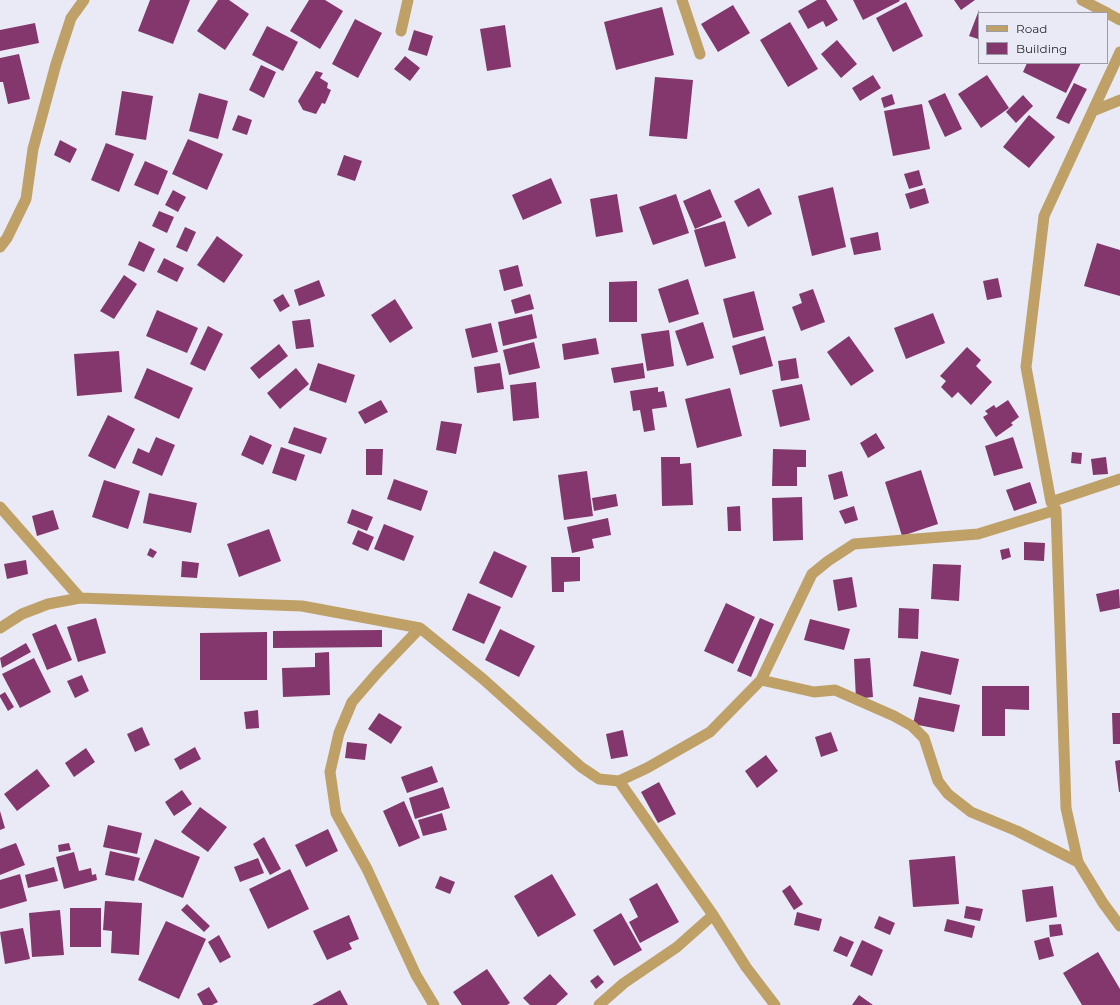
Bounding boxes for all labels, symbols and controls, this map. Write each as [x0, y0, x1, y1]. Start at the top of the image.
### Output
legend [978, 12, 1108, 64]
text: Road [1016, 21, 1047, 36]
text: Building [1016, 41, 1067, 56]

